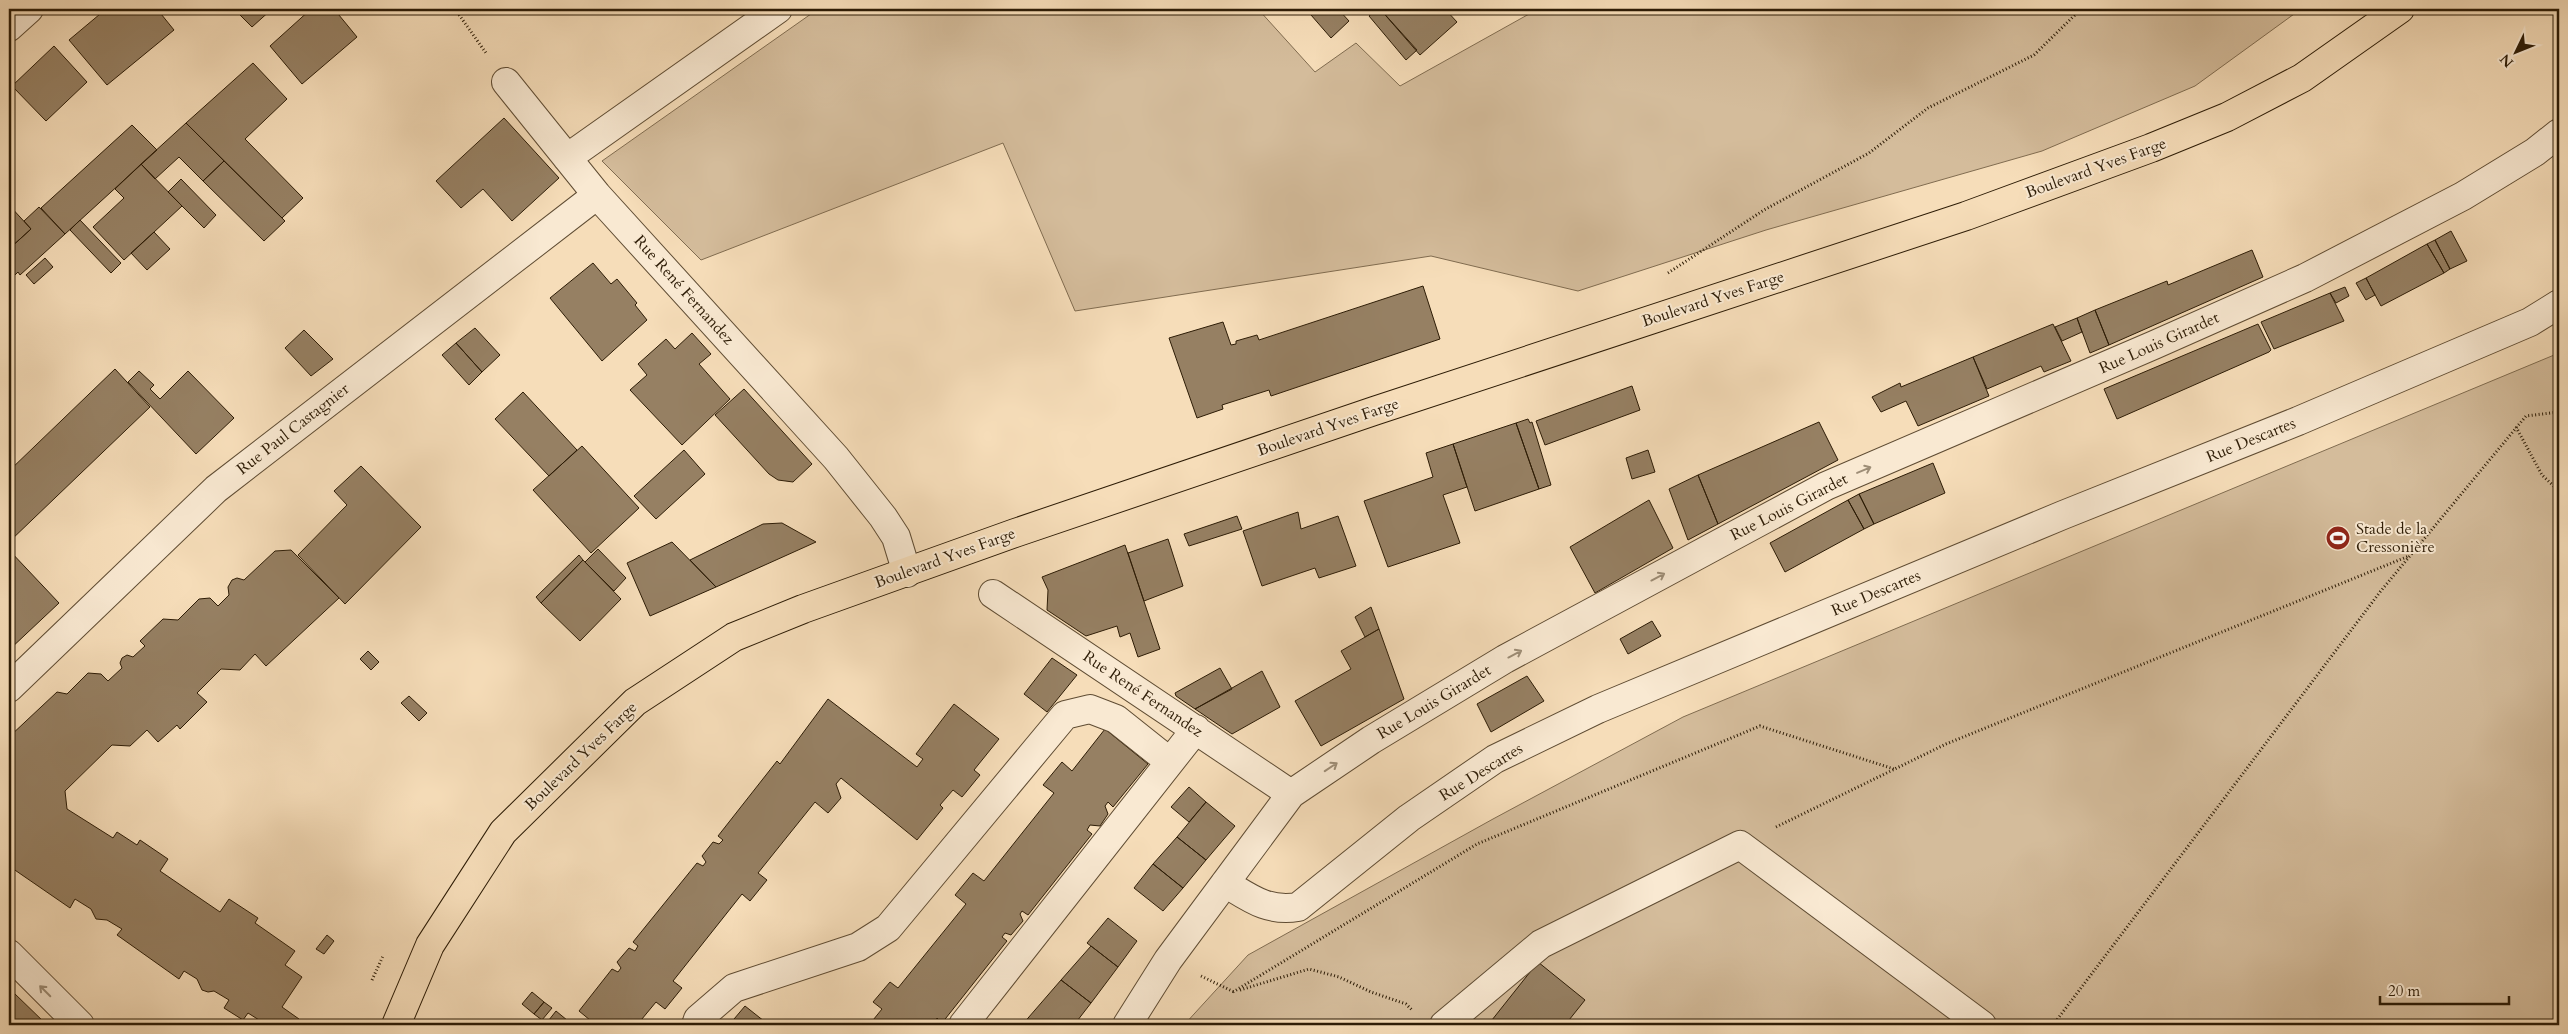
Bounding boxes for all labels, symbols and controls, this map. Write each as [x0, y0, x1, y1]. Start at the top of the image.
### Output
north arrow [2490, 28, 2540, 78]
text: N [2496, 50, 2518, 71]
street label: Boulevard Yves Farge [2023, 132, 2169, 204]
street label: Rue René Fernandez [629, 230, 739, 350]
street label: Boulevard Yves Farge [1639, 266, 1787, 332]
street label: Rue Louis Girardet [2095, 307, 2223, 379]
street label: Rue Paul Castagnier [232, 378, 354, 480]
street label: Boulevard Yves Farge [1254, 392, 1402, 462]
street label: Rue Descartes [2203, 412, 2299, 468]
one-way arrow [1856, 464, 1871, 474]
street label: Rue Louis Girardet [1726, 468, 1852, 546]
place label: Stade de la Cressonière [2356, 518, 2435, 558]
street label: Boulevard Yves Farge [872, 522, 1018, 594]
sports icon: Stade de la Cressonière [2325, 525, 2351, 551]
street label: Rue Descartes [1828, 564, 1924, 622]
one-way arrow [1650, 572, 1665, 582]
street label: Rue René Fernandez [1079, 646, 1207, 742]
one-way arrow [1507, 649, 1522, 659]
street label: Rue Louis Girardet [1373, 659, 1495, 745]
street label: Boulevard Yves Farge [520, 697, 642, 815]
street label: Rue Descartes [1435, 738, 1527, 806]
one-way arrow [1324, 762, 1338, 772]
scale bar [2380, 974, 2509, 1006]
text: 20 m [2388, 981, 2420, 1001]
one-way arrow [40, 985, 52, 997]

